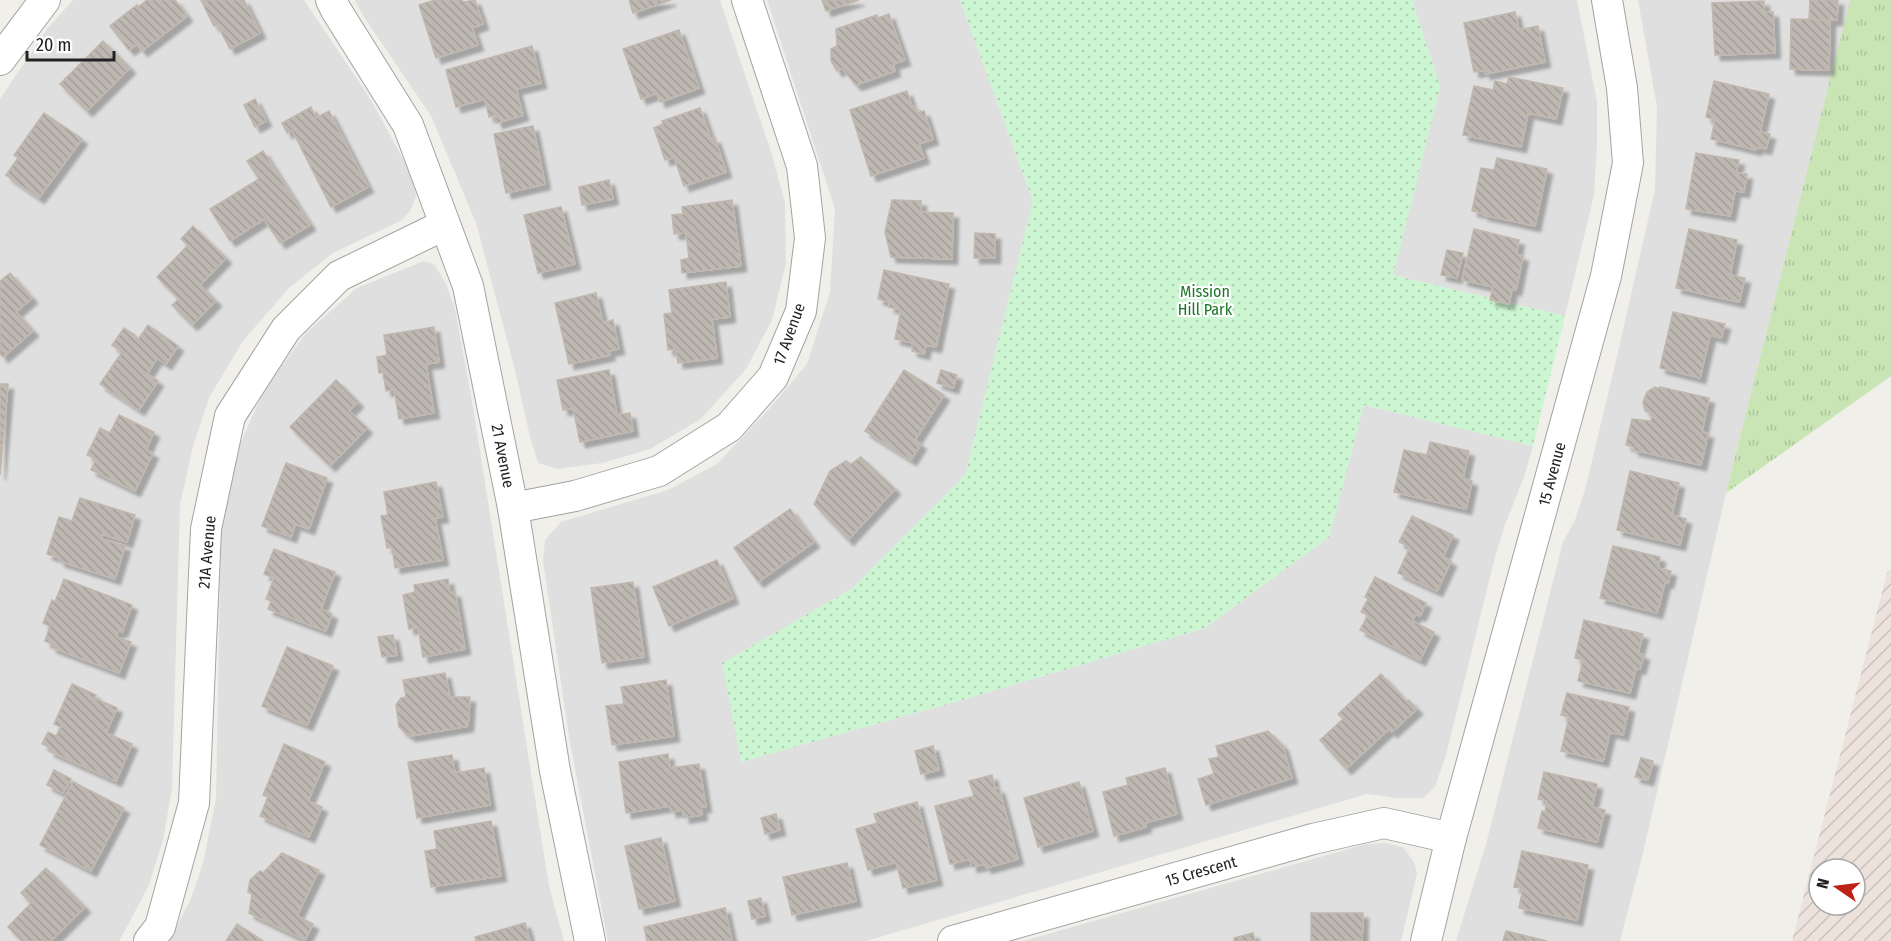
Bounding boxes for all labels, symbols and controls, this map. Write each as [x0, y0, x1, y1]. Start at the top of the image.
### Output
scale bar [27, 24, 114, 62]
text: 20 m [36, 34, 71, 56]
park label: Mission Hill Park [1178, 282, 1233, 319]
street label: 17 Avenue [769, 300, 809, 368]
street label: 21 Avenue [487, 422, 519, 490]
street label: 15 Avenue [1534, 440, 1570, 508]
street label: 21A Avenue [194, 515, 220, 589]
street label: 15 Crescent [1163, 852, 1240, 890]
north arrow [1807, 857, 1867, 917]
text: N [1813, 877, 1833, 890]

